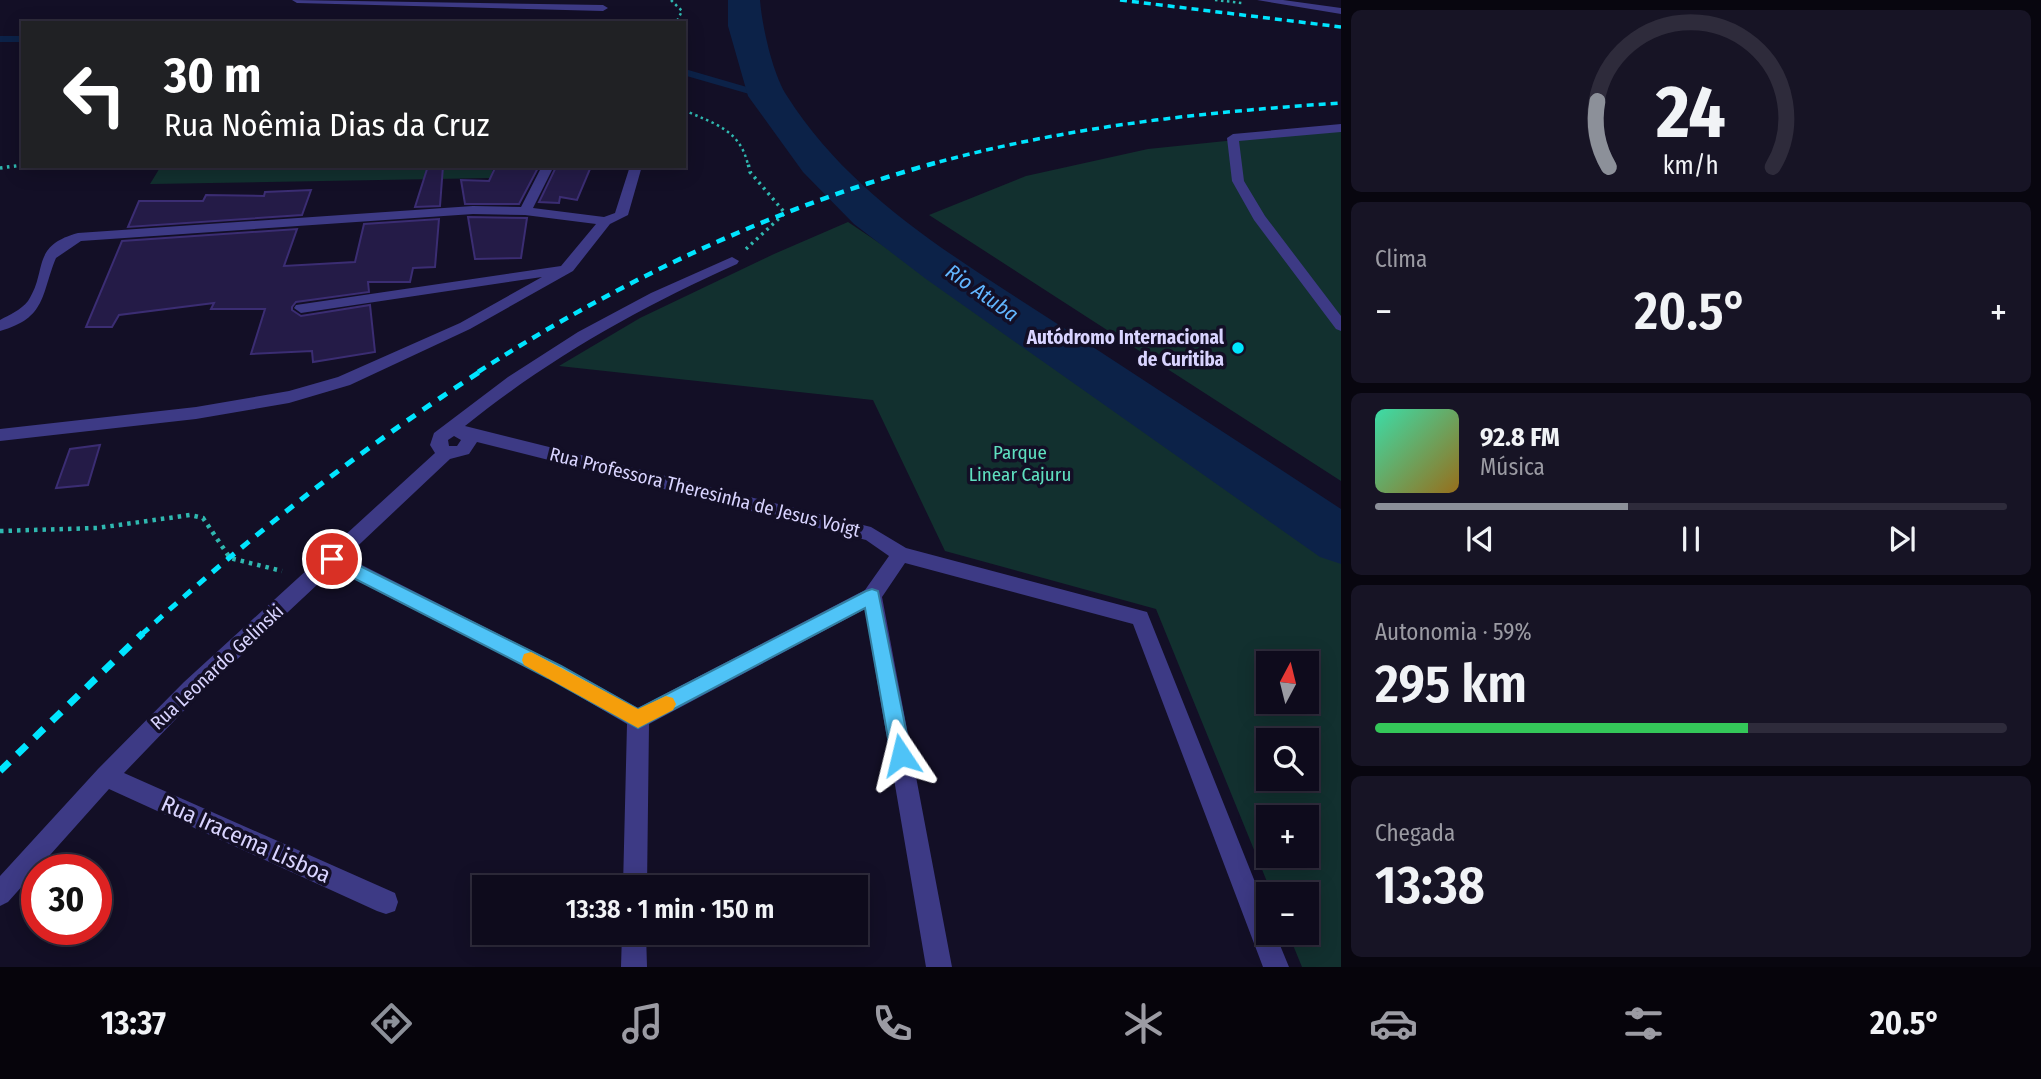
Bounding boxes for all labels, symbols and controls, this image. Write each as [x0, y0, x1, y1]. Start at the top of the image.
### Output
text: 30 m [164, 46, 262, 105]
icon: left [49, 49, 140, 140]
text: 24 [1655, 69, 1726, 156]
text: Rua Noêmia Dias da Cruz [164, 106, 489, 144]
text: km/h [1663, 151, 1719, 181]
text: Clima [1375, 245, 1427, 273]
water label: Rio Atuba [940, 259, 1024, 327]
text: 20.5° [1634, 280, 1748, 343]
text: − [1375, 289, 1392, 335]
text: + [1990, 289, 2007, 335]
place label: Autódromo Internacional de Curitiba [1026, 326, 1225, 371]
marker: Autódromo Internacional de Curitiba [1230, 340, 1246, 356]
text: 92.8 FM [1480, 422, 1560, 453]
park label: Parque Linear Cajuru [969, 441, 1071, 486]
street label: Rua Professora Theresinha de Jesus Voigt [547, 442, 863, 542]
text: Música [1480, 453, 1545, 481]
icon: previous [1461, 520, 1499, 558]
icon: pause [1672, 520, 1710, 558]
icon: next [1883, 520, 1921, 558]
pin [302, 529, 362, 589]
icon: arrive [313, 540, 351, 578]
street label: Rua Leonardo Gelinski [146, 599, 288, 735]
text: Autonomia · 59% [1375, 618, 1532, 646]
north arrow [1256, 651, 1320, 714]
map controls [1256, 651, 1319, 945]
text: 295 km [1375, 653, 1527, 716]
position arrow [864, 718, 938, 792]
button: search [1256, 728, 1319, 791]
street label: Rua Iracema Lisboa [157, 789, 335, 889]
button: + [1256, 805, 1319, 868]
text: Chegada [1375, 819, 1455, 847]
speed limit sign: 30 [21, 854, 112, 945]
text: 13:38 [1375, 854, 1485, 917]
button: − [1256, 882, 1319, 945]
text: 13:38 · 1 min · 150 m [566, 894, 774, 925]
icon: directions [367, 999, 416, 1048]
icon: music [618, 999, 667, 1048]
icon: phone [868, 999, 917, 1048]
icon: climate [1119, 999, 1168, 1048]
icon: car [1369, 999, 1418, 1048]
icon: filters [1619, 999, 1668, 1048]
text: 13:37 [101, 1004, 166, 1042]
text: 20.5° [1870, 1004, 1940, 1042]

